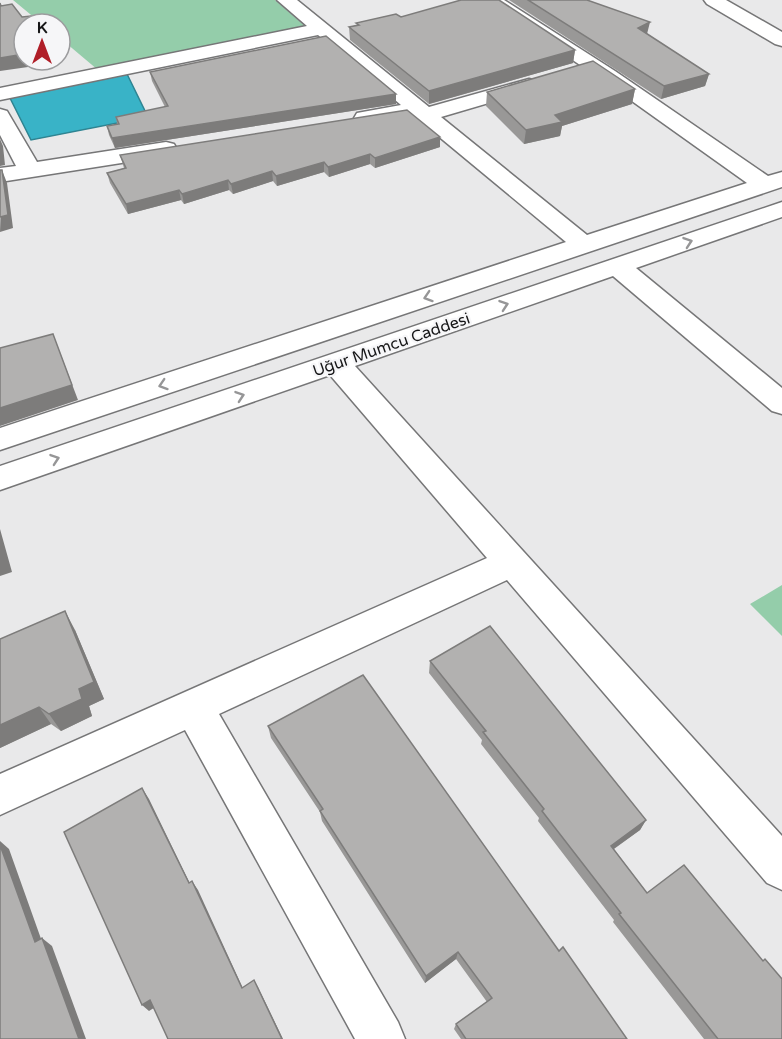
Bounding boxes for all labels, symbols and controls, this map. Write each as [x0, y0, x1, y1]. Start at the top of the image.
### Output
north arrow [12, 12, 72, 72]
text: K [37, 18, 48, 38]
one-way arrow [682, 236, 693, 249]
one-way arrow [423, 290, 433, 302]
one-way arrow [498, 300, 509, 313]
street label: Uğur Mumcu Caddesi [310, 309, 473, 381]
one-way arrow [158, 378, 169, 390]
one-way arrow [234, 390, 245, 403]
one-way arrow [49, 454, 60, 467]

